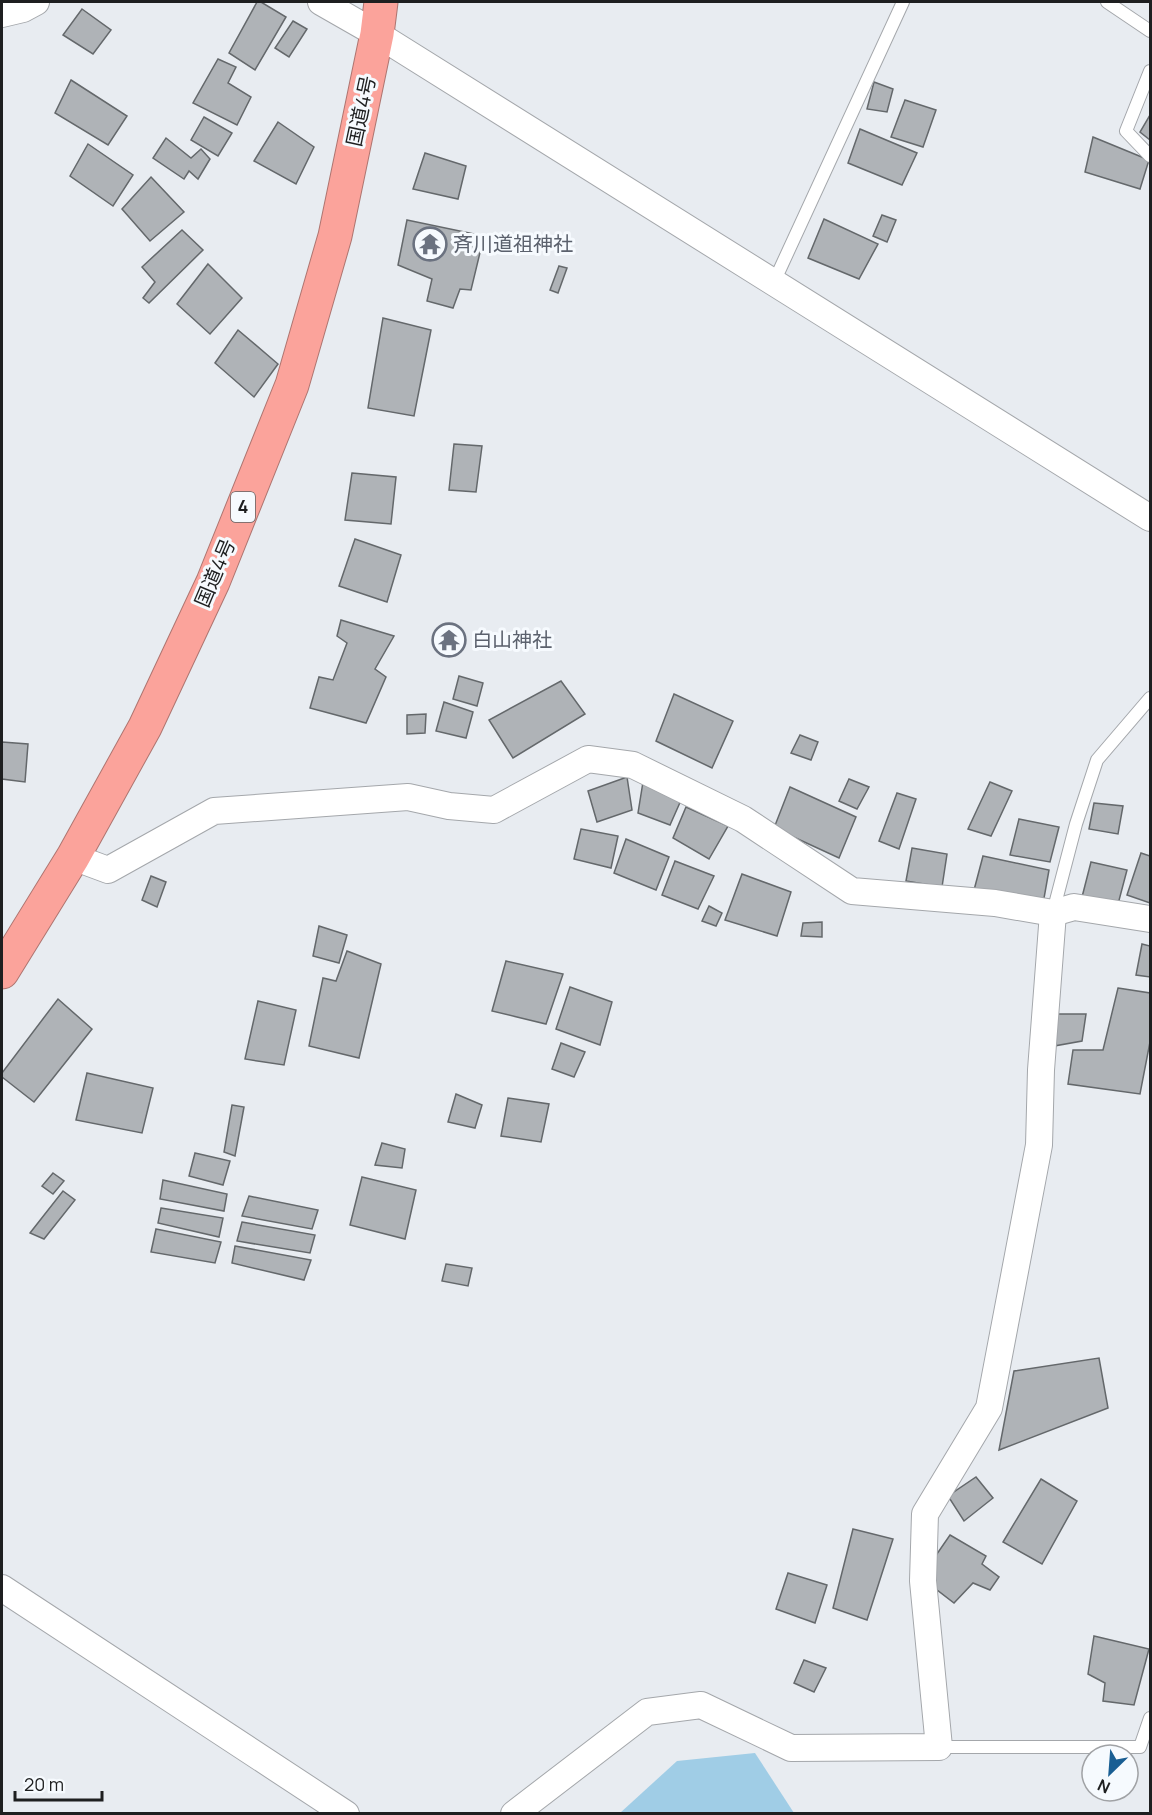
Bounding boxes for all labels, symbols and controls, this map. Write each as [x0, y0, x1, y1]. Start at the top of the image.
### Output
street label: 国道4号 [340, 73, 381, 149]
temple icon: 斉川道祖神社 [412, 226, 448, 262]
place label: 斉川道祖神社 [453, 230, 573, 257]
road number: 4 [231, 492, 255, 522]
street label: 国道4号 [188, 534, 241, 611]
temple icon: 白山神社 [431, 622, 467, 658]
place label: 白山神社 [472, 626, 552, 653]
north arrow [1080, 1743, 1140, 1803]
scale bar [15, 1764, 102, 1802]
text: 20 m [24, 1772, 64, 1796]
text: N [1094, 1774, 1114, 1799]

